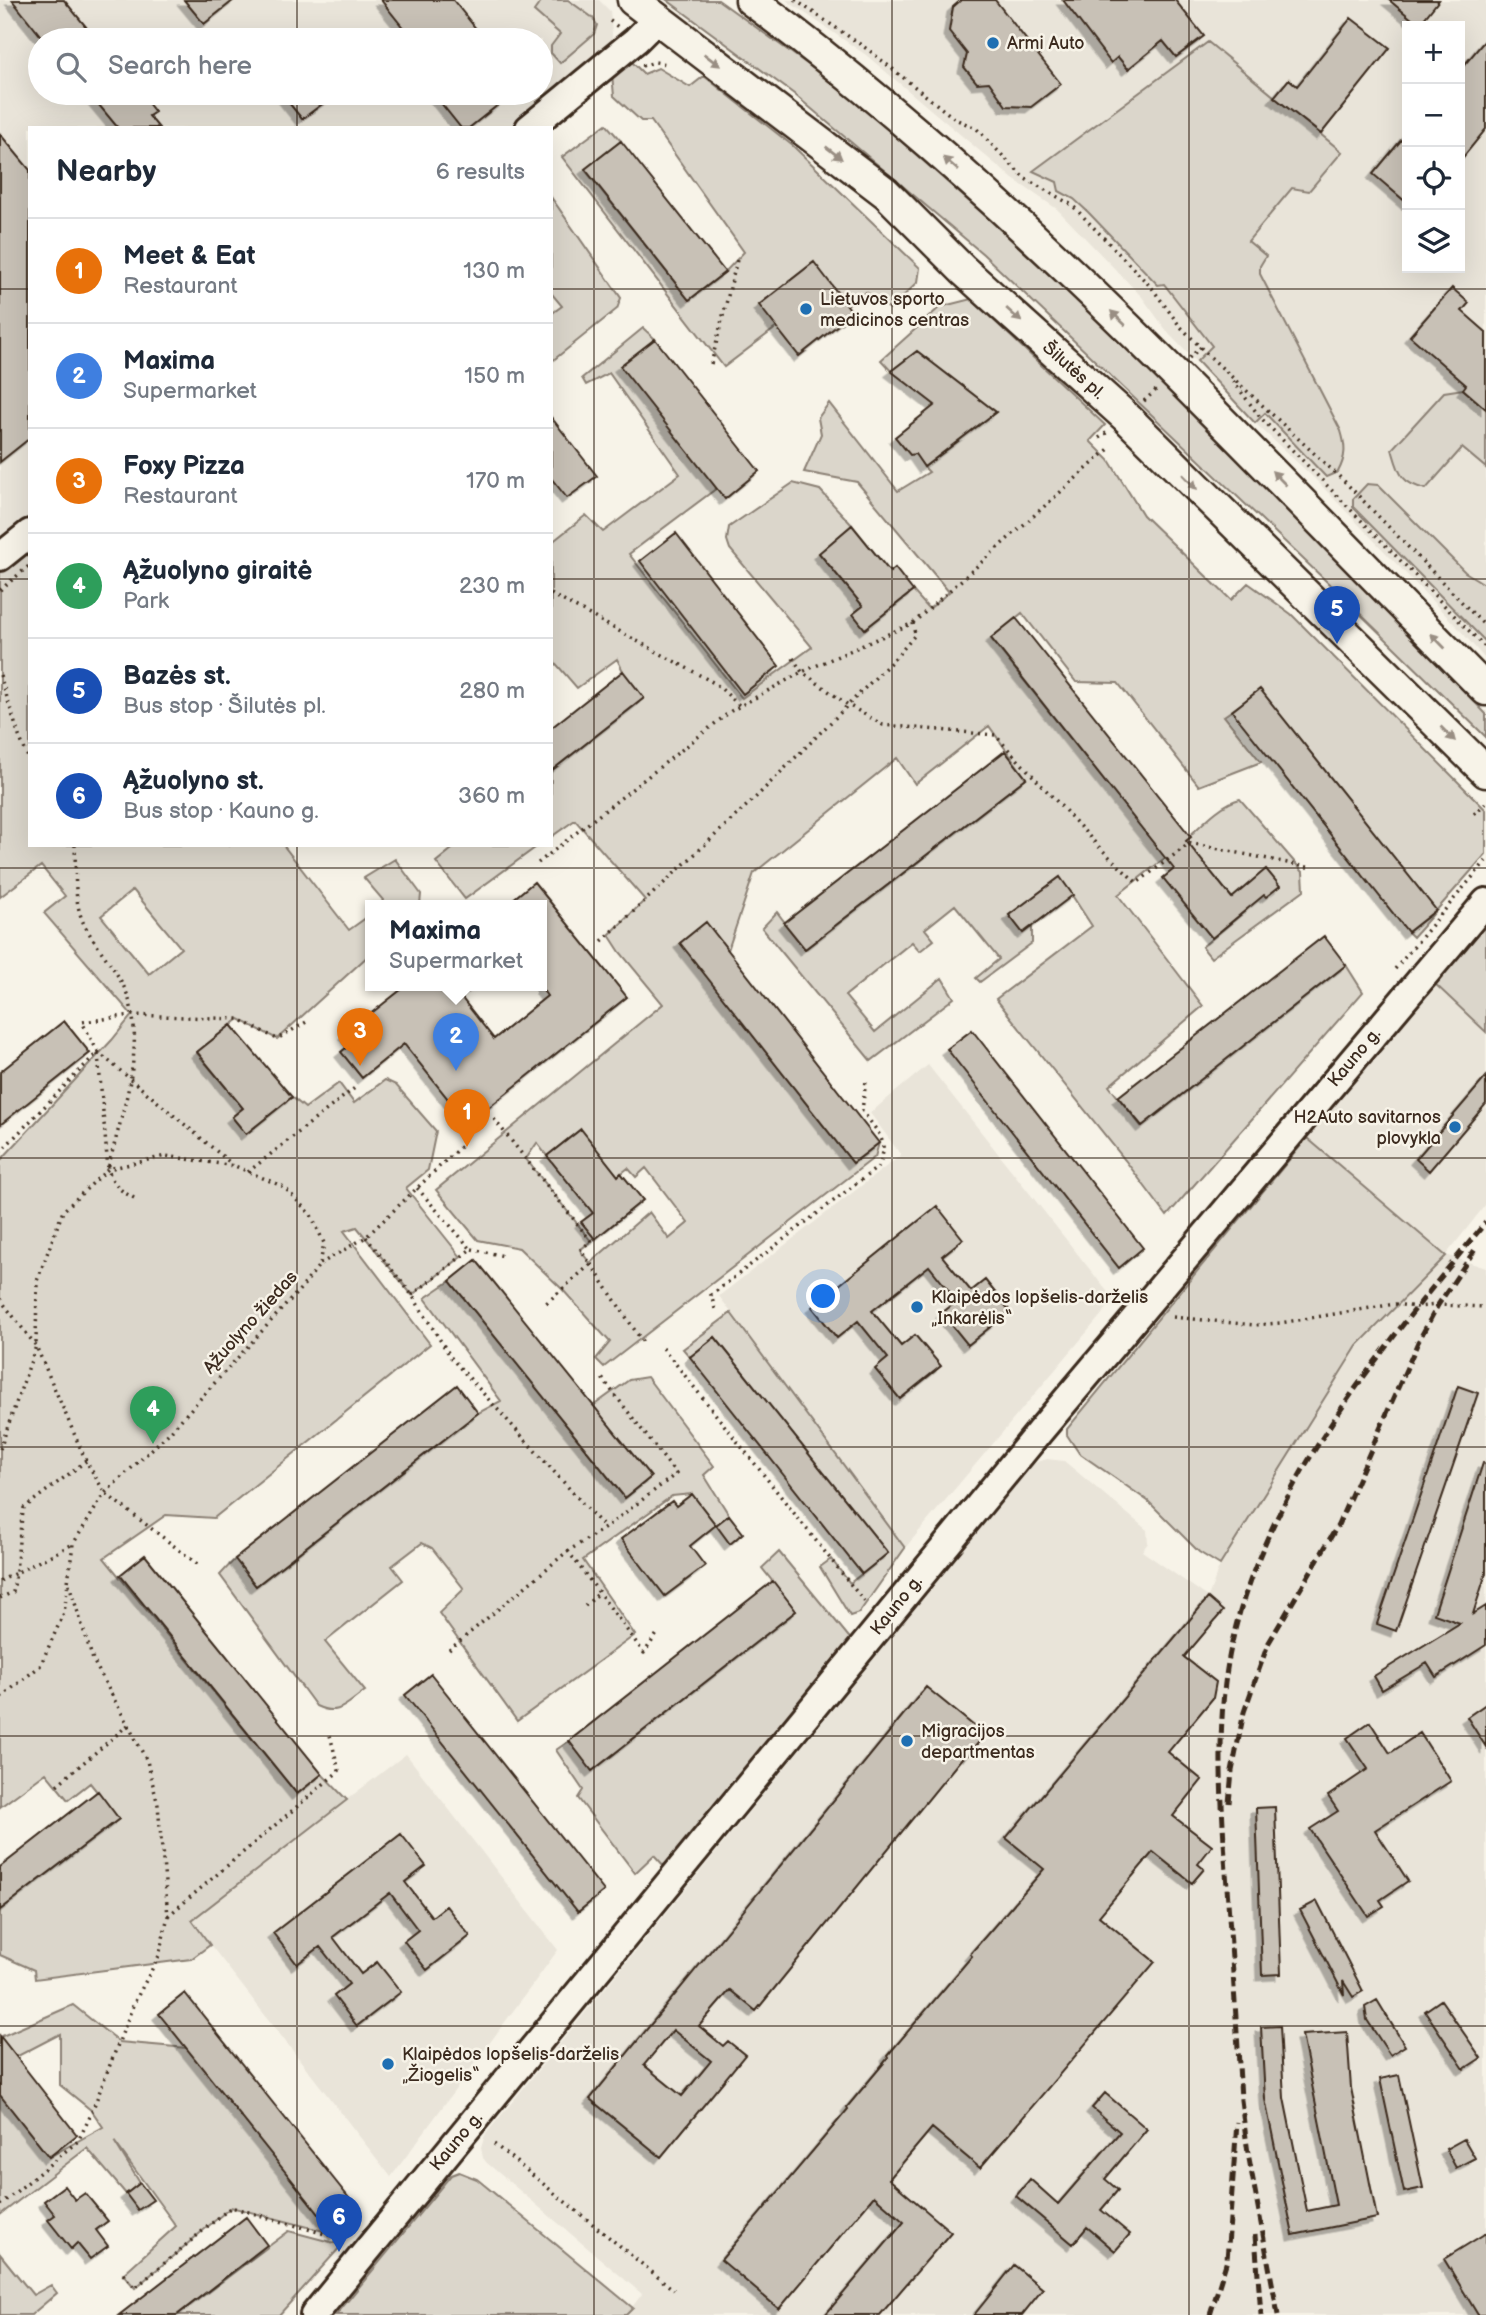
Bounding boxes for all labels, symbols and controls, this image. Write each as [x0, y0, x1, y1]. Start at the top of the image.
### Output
map controls [1402, 21, 1465, 273]
button: + [1402, 21, 1465, 84]
search box [28, 28, 553, 105]
place label: Armi Auto [1007, 33, 1085, 54]
marker: Armi Auto [985, 35, 1001, 51]
icon: search [52, 48, 90, 86]
text: Search here [108, 51, 252, 82]
one-way arrow [703, 52, 721, 66]
button: − [1402, 84, 1465, 147]
one-way arrow [824, 145, 842, 160]
button: locate [1402, 147, 1465, 210]
text: Nearby [56, 154, 156, 190]
one-way arrow [942, 156, 960, 172]
text: 6 results [436, 158, 525, 186]
button: layers [1402, 210, 1465, 273]
text: Meet & Eat [123, 241, 255, 272]
text: 1 [74, 257, 84, 285]
text: 130 m [463, 257, 525, 285]
text: Restaurant [123, 272, 237, 300]
place label: Lietuvos sporto medicinos centras [820, 289, 969, 331]
marker: Lietuvos sporto medicinos centras [798, 301, 814, 317]
one-way arrow [1005, 307, 1023, 323]
one-way arrow [1110, 310, 1127, 326]
street label: Šilutės pl. [1038, 336, 1110, 404]
text: Maxima [123, 346, 215, 377]
text: 2 [72, 362, 86, 390]
text: 150 m [464, 362, 525, 390]
text: Supermarket [123, 377, 257, 405]
text: Foxy Pizza [123, 451, 245, 482]
text: 3 [72, 467, 86, 495]
text: 170 m [466, 467, 525, 495]
one-way arrow [1272, 470, 1288, 487]
one-way arrow [1182, 473, 1199, 490]
text: Restaurant [123, 482, 237, 510]
text: Ąžuolyno giraitė [123, 556, 312, 587]
text: 4 [72, 572, 86, 600]
text: 230 m [459, 572, 525, 600]
pin: 5 [1314, 586, 1360, 644]
text: Park [123, 587, 169, 615]
one-way arrow [1431, 633, 1447, 650]
text: Bazės st. [123, 661, 231, 692]
text: 5 [72, 677, 86, 705]
text: 280 m [459, 677, 525, 705]
text: Bus stop · Šilutės pl. [123, 692, 326, 720]
one-way arrow [1439, 726, 1456, 743]
text: Ąžuolyno st. [123, 766, 264, 797]
text: 6 [72, 782, 86, 810]
text: 360 m [458, 782, 525, 810]
text: Bus stop · Kauno g. [123, 797, 319, 825]
popup [365, 900, 547, 991]
text: Maxima [389, 916, 481, 947]
text: Supermarket [389, 947, 523, 975]
pin: 3 [337, 1008, 383, 1066]
pin: 2 [433, 1013, 479, 1071]
street label: Kauno g. [1324, 1023, 1385, 1091]
pin: 1 [444, 1089, 490, 1147]
place label: H2Auto savitarnos plovykla [1293, 1107, 1441, 1149]
marker: H2Auto savitarnos plovykla [1447, 1119, 1463, 1135]
street label: Ąžuolyno žiedas [199, 1267, 302, 1378]
your location [806, 1279, 840, 1313]
place label: Klaipėdos lopšelis-darželis „Inkarėlis“ [931, 1287, 1148, 1329]
marker: Klaipėdos lopšelis-darželis „Inkarėlis“ [909, 1299, 925, 1315]
pin: 4 [130, 1386, 176, 1444]
street label: Kauno g. [866, 1571, 927, 1639]
place label: Migracijos departmentas [921, 1721, 1035, 1763]
marker: Migracijos departmentas [899, 1733, 915, 1749]
place label: Klaipėdos lopšelis-darželis „Žiogelis“ [402, 2044, 619, 2086]
marker: Klaipėdos lopšelis-darželis „Žiogelis“ [380, 2056, 396, 2072]
street label: Kauno g. [426, 2107, 487, 2175]
pin: 6 [316, 2194, 362, 2252]

